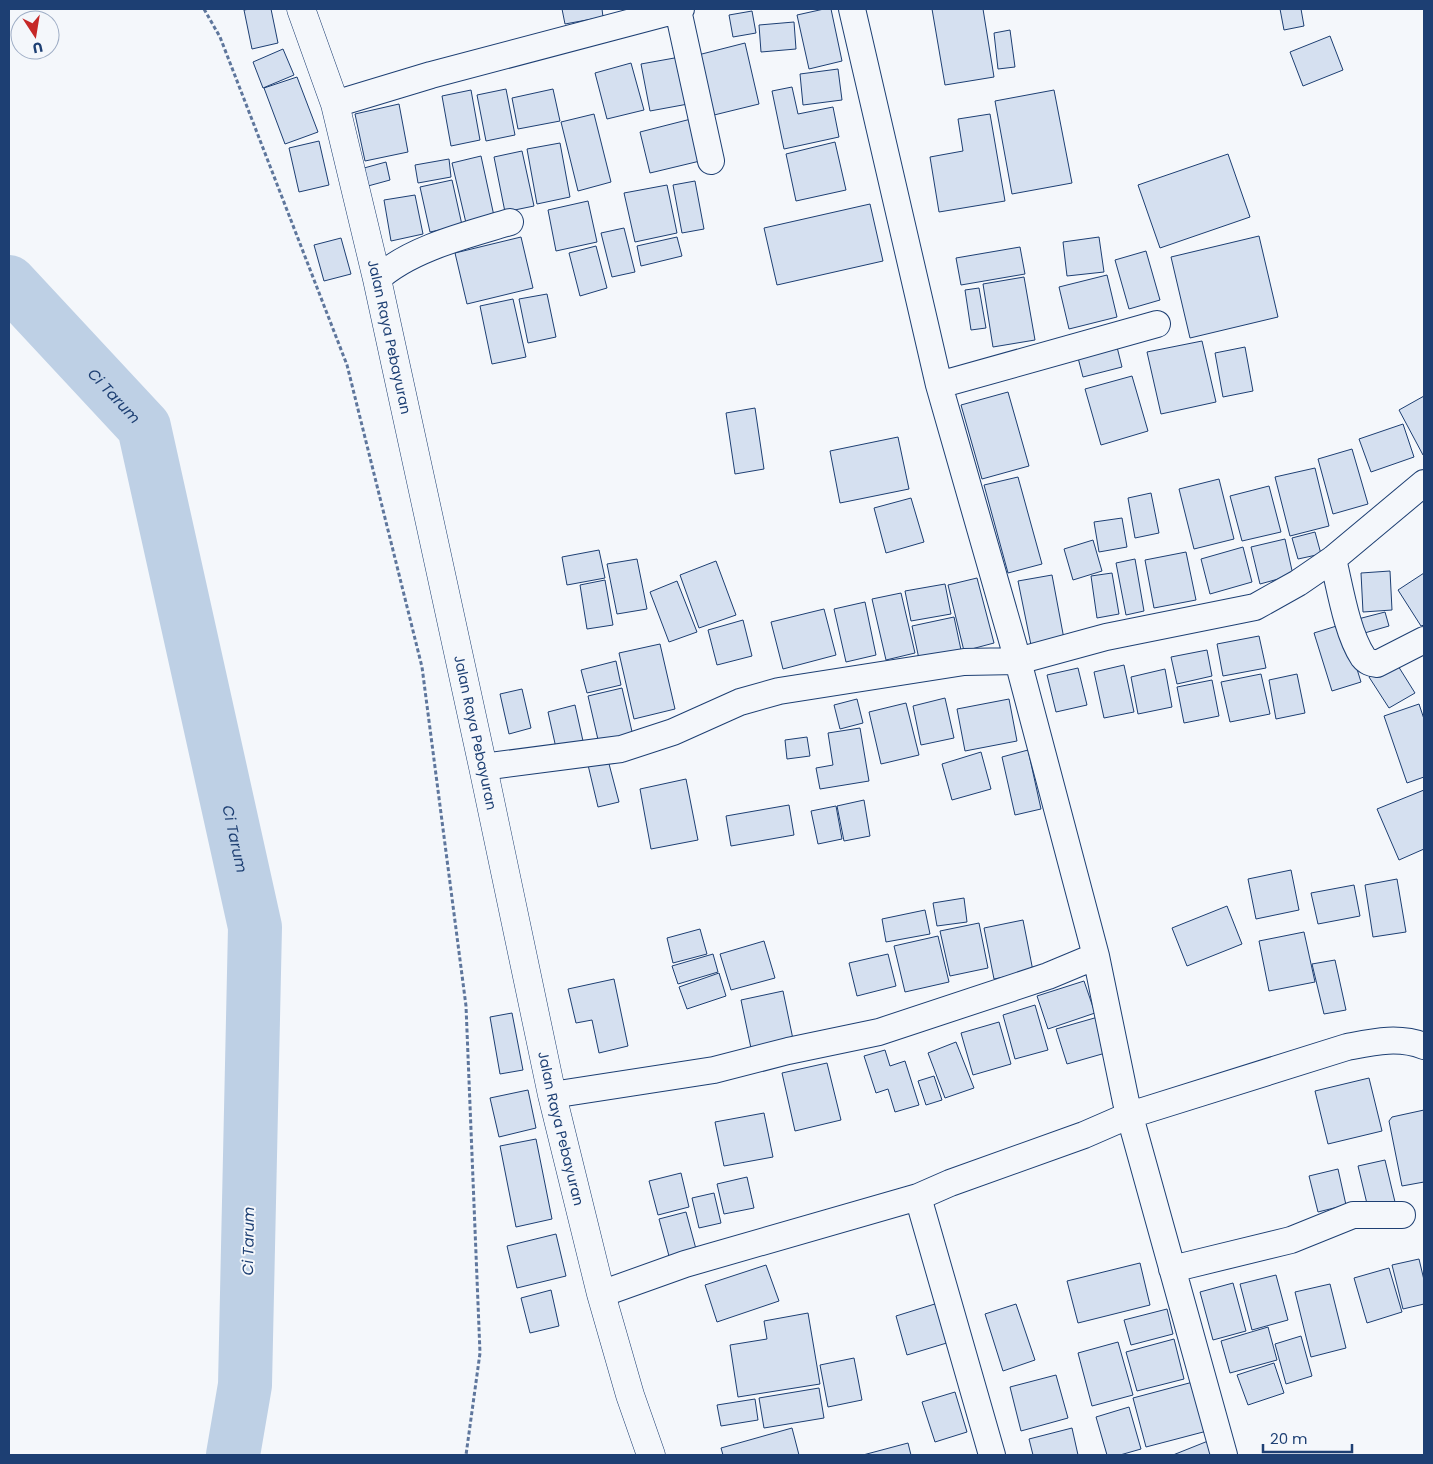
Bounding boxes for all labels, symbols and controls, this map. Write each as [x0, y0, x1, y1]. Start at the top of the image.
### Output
north arrow [10, 10, 60, 60]
text: U [31, 37, 45, 59]
street label: Jalan Raya Pebayuran [363, 257, 416, 416]
water label: Ci Tarum [84, 363, 146, 428]
street label: Jalan Raya Pebayuran [449, 653, 502, 812]
water label: Ci Tarum [218, 803, 253, 875]
street label: Jalan Raya Pebayuran [533, 1050, 589, 1208]
water label: Ci Tarum [237, 1207, 259, 1275]
scale bar [1263, 1422, 1352, 1454]
text: 20 m [1270, 1428, 1308, 1449]

